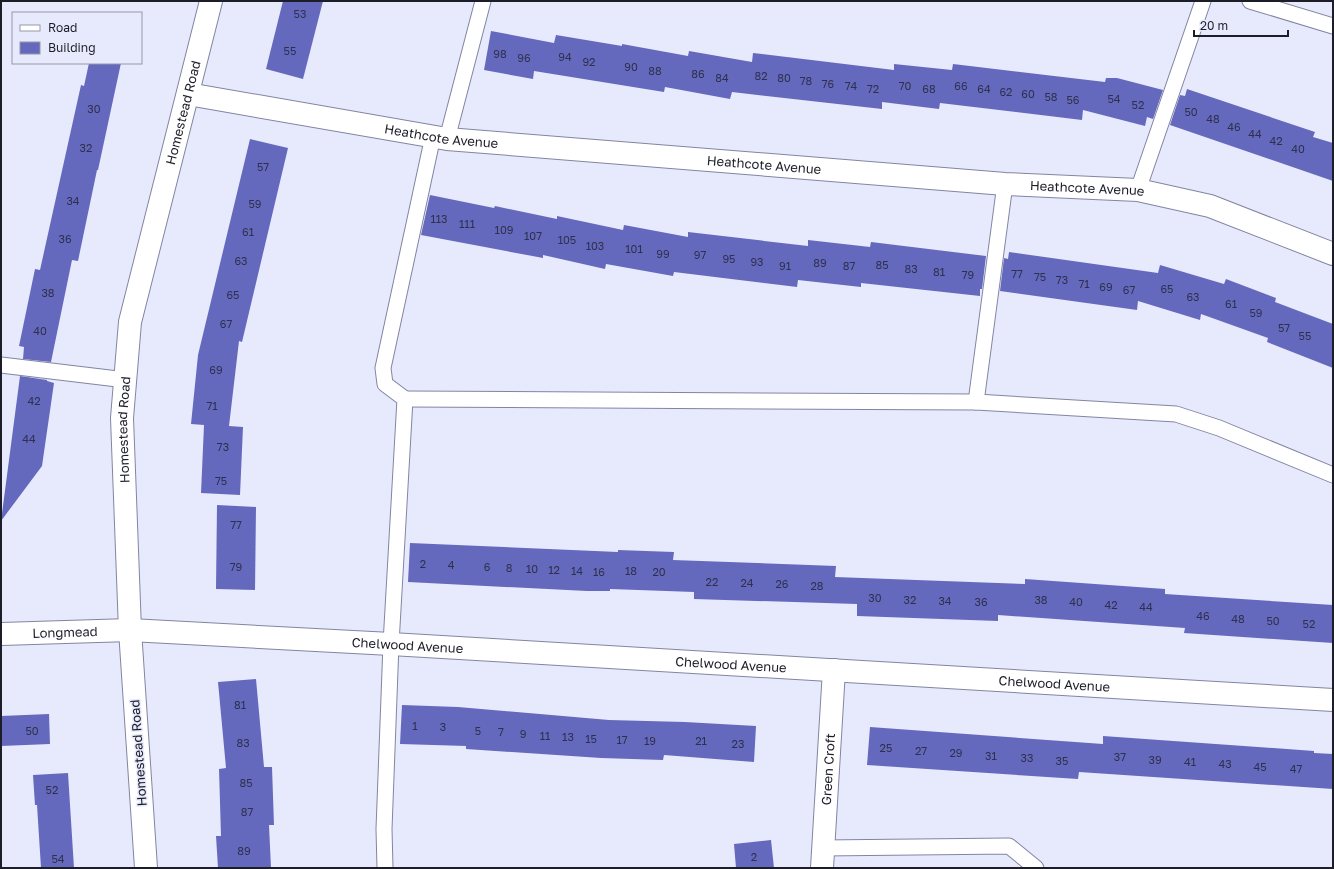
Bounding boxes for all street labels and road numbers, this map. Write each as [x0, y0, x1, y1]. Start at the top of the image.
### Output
street label: Homestead Road [162, 59, 204, 166]
street label: Heathcote Avenue [383, 120, 499, 151]
street label: Heathcote Avenue [706, 152, 822, 177]
street label: Heathcote Avenue [1030, 177, 1146, 199]
street label: Homestead Road [114, 376, 133, 483]
street label: Longmead [32, 623, 98, 641]
street label: Chelwood Avenue [351, 634, 464, 656]
street label: Chelwood Avenue [675, 653, 787, 676]
street label: Chelwood Avenue [998, 672, 1111, 695]
street label: Homestead Road [126, 699, 150, 807]
street label: Green Croft [818, 733, 838, 806]

